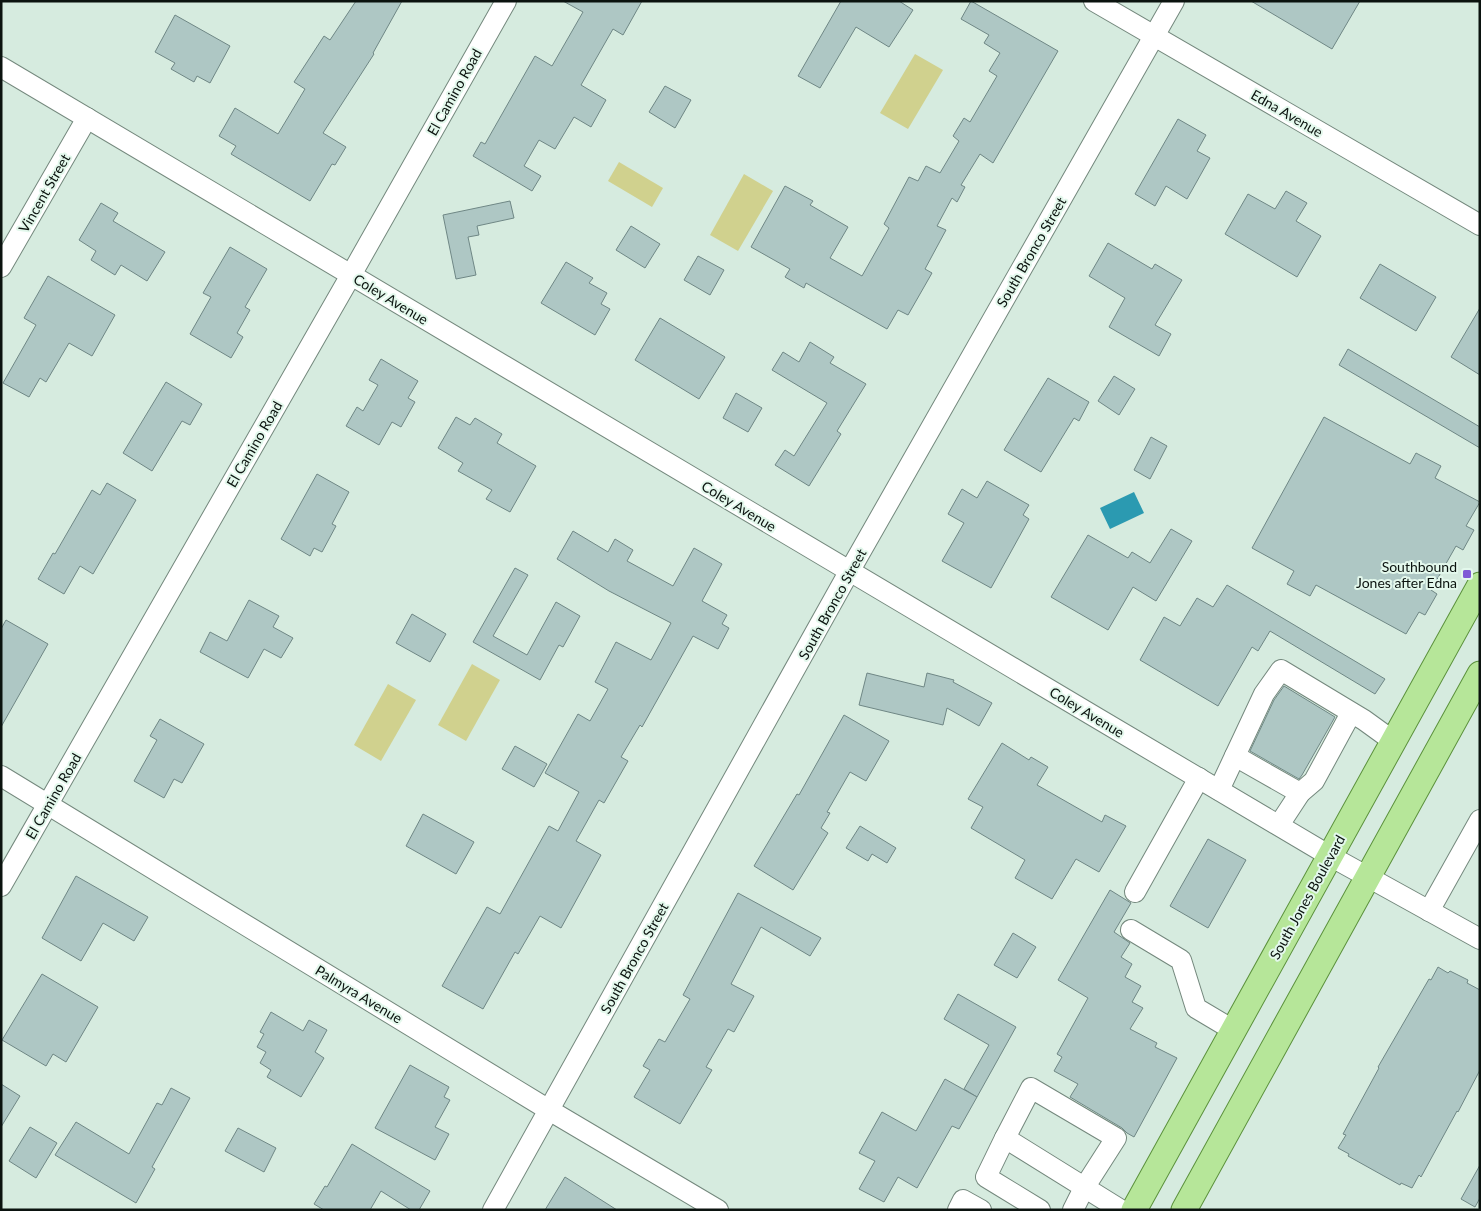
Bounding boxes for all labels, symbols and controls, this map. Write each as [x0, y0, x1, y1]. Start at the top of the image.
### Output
street label: El Camino Road [423, 46, 485, 138]
street label: Edna Avenue [1248, 86, 1326, 140]
street label: Vincent Street [15, 151, 73, 235]
street label: South Bronco Street [993, 194, 1069, 310]
street label: Coley Avenue [351, 270, 431, 328]
street label: El Camino Road [223, 398, 285, 490]
street label: Coley Avenue [699, 477, 779, 535]
street label: South Bronco Street [794, 546, 870, 662]
place label: Southbound Jones after Edna [1356, 558, 1457, 591]
marker: Southbound Jones after Edna [1461, 568, 1473, 580]
street label: Coley Avenue [1047, 683, 1127, 741]
street label: El Camino Road [22, 750, 84, 842]
street label: South Jones Boulevard [1266, 832, 1348, 962]
street label: South Bronco Street [596, 900, 672, 1016]
street label: Palmyra Avenue [312, 961, 406, 1027]

